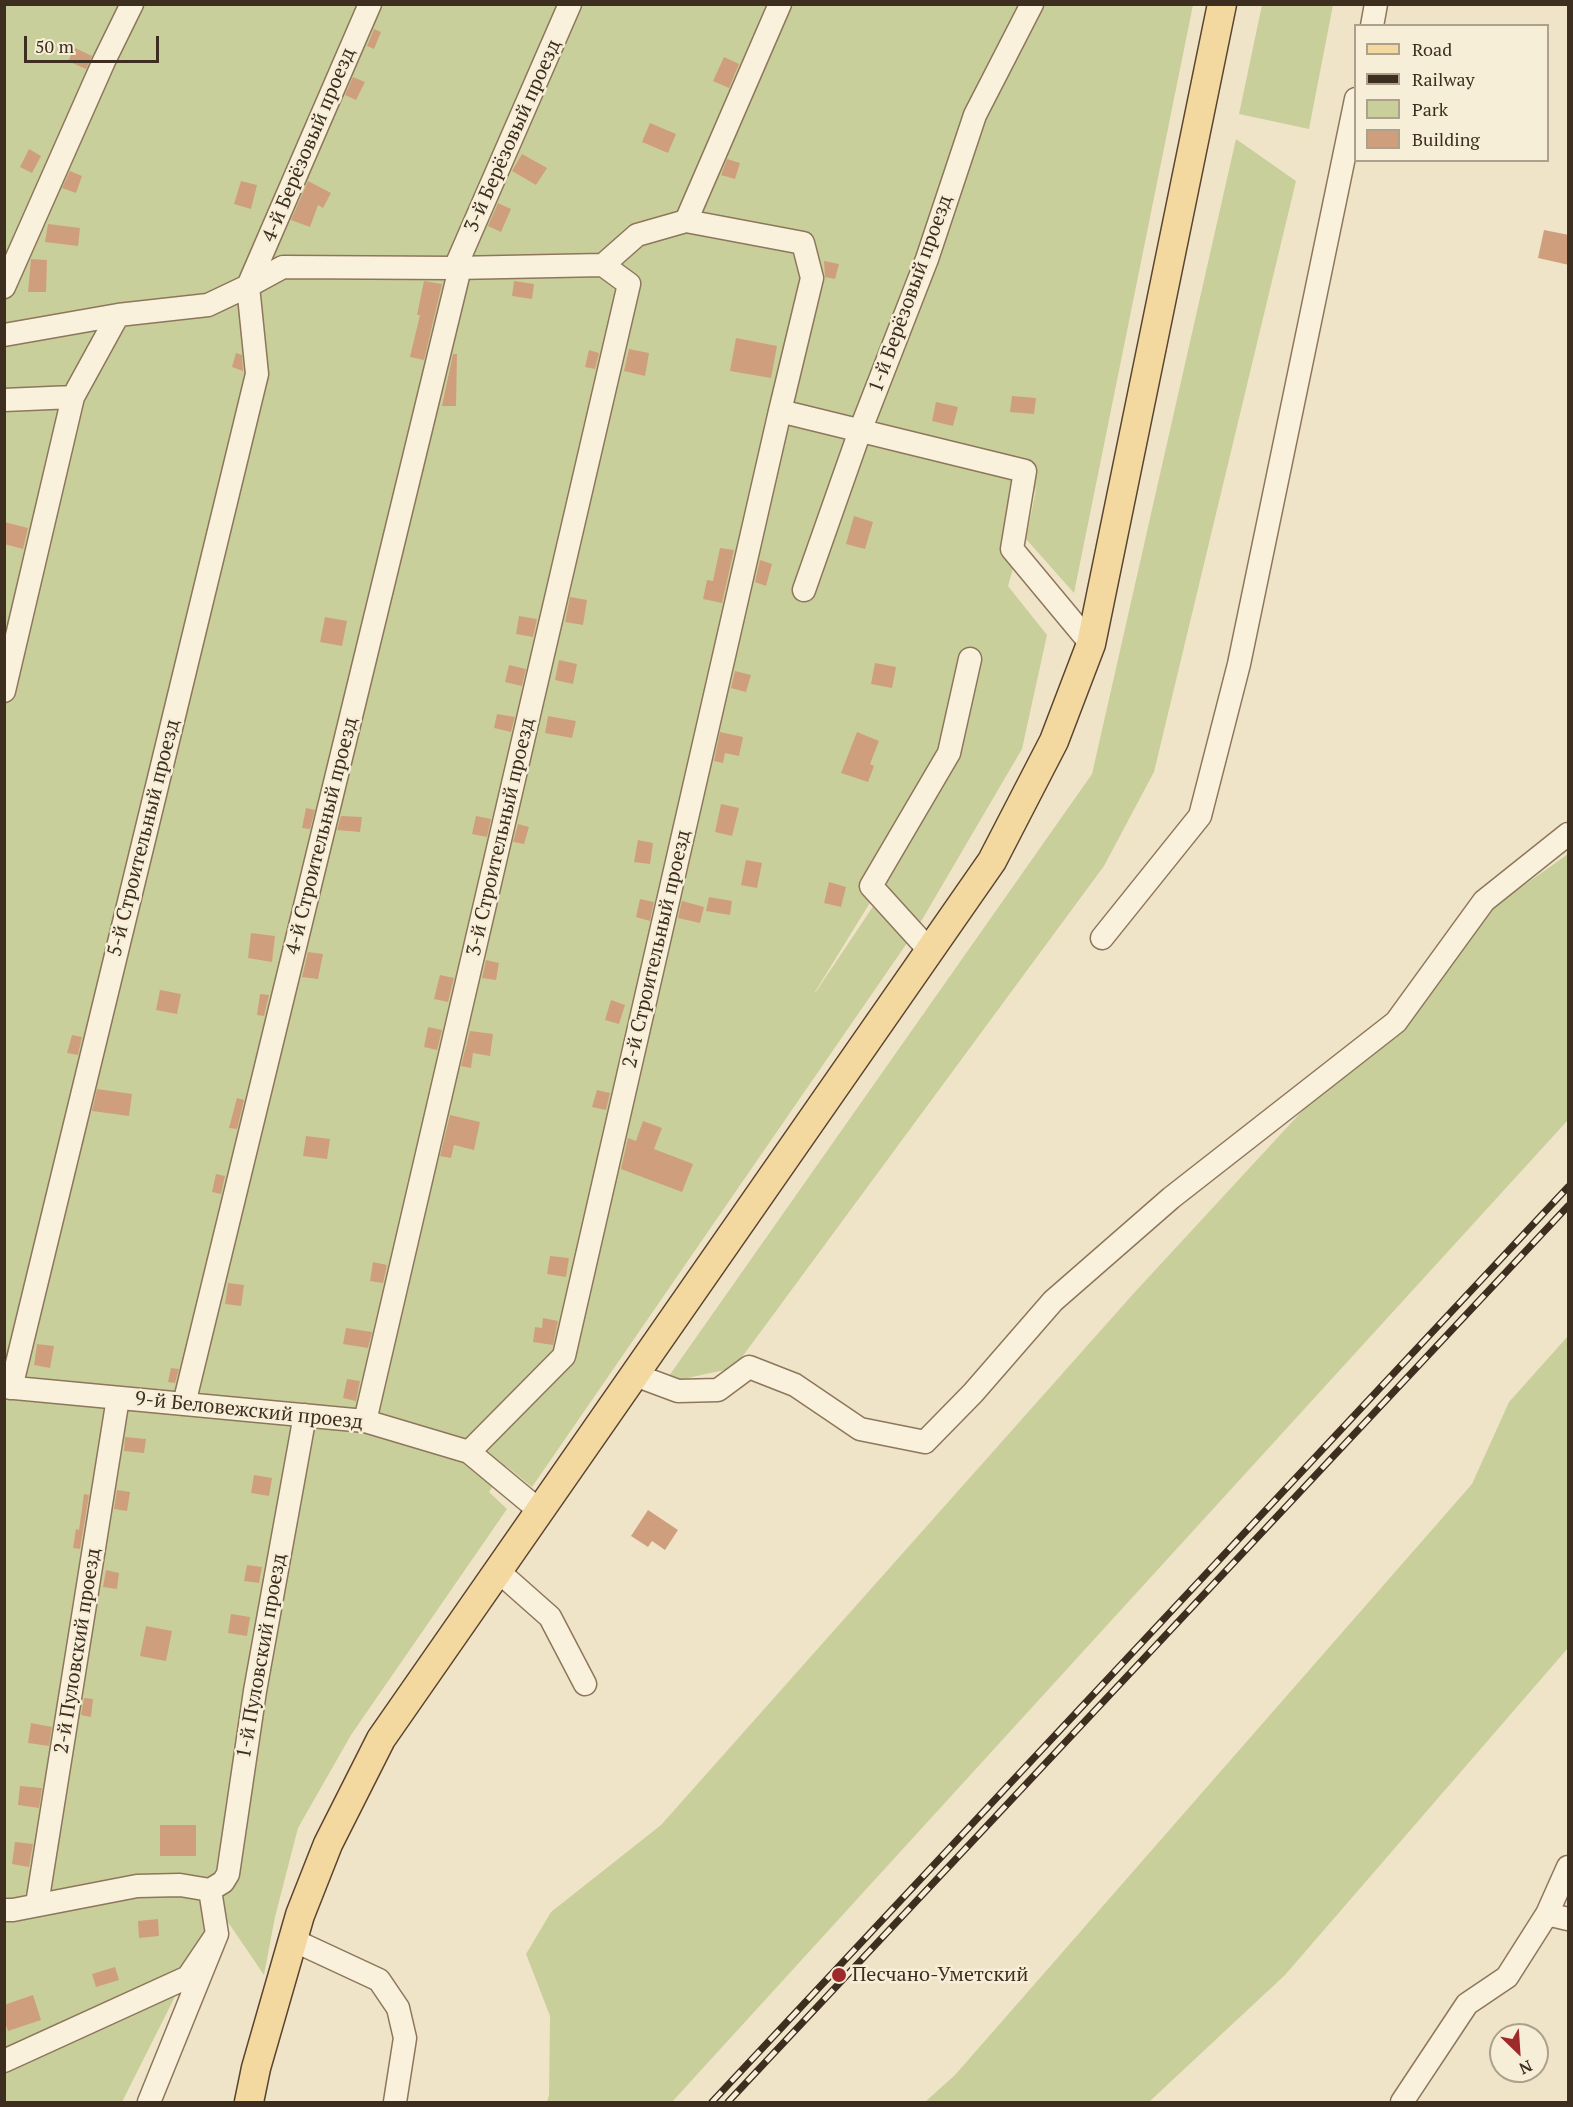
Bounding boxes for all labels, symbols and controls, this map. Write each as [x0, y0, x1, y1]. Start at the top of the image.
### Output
scale bar [27, 24, 162, 62]
legend [1354, 24, 1549, 162]
text: 50 m [35, 34, 74, 58]
street label: 3-й Берёзовый проезд [460, 36, 566, 236]
text: Road [1412, 37, 1452, 61]
street label: 4-й Берёзовый проезд [257, 44, 361, 246]
text: Railway [1412, 67, 1475, 91]
text: Park [1412, 97, 1448, 121]
text: Building [1412, 127, 1480, 151]
street label: 1-й Берёзовый проезд [864, 192, 958, 396]
street label: 4-й Строительный проезд [281, 715, 363, 957]
street label: 3-й Строительный проезд [462, 716, 540, 958]
street label: 5-й Строительный проезд [103, 717, 185, 959]
street label: 2-й Строительный проезд [618, 828, 696, 1070]
street label: 9-й Беловежский проезд [134, 1387, 364, 1435]
street label: 2-й Пуловский проезд [50, 1546, 106, 1756]
street label: 1-й Пуловский проезд [232, 1552, 292, 1760]
place label: Песчано-Уметский [852, 1963, 1029, 1987]
marker: Песчано-Уметский [830, 1966, 848, 1984]
north arrow [1489, 2023, 1549, 2083]
text: N [1516, 2055, 1536, 2080]

